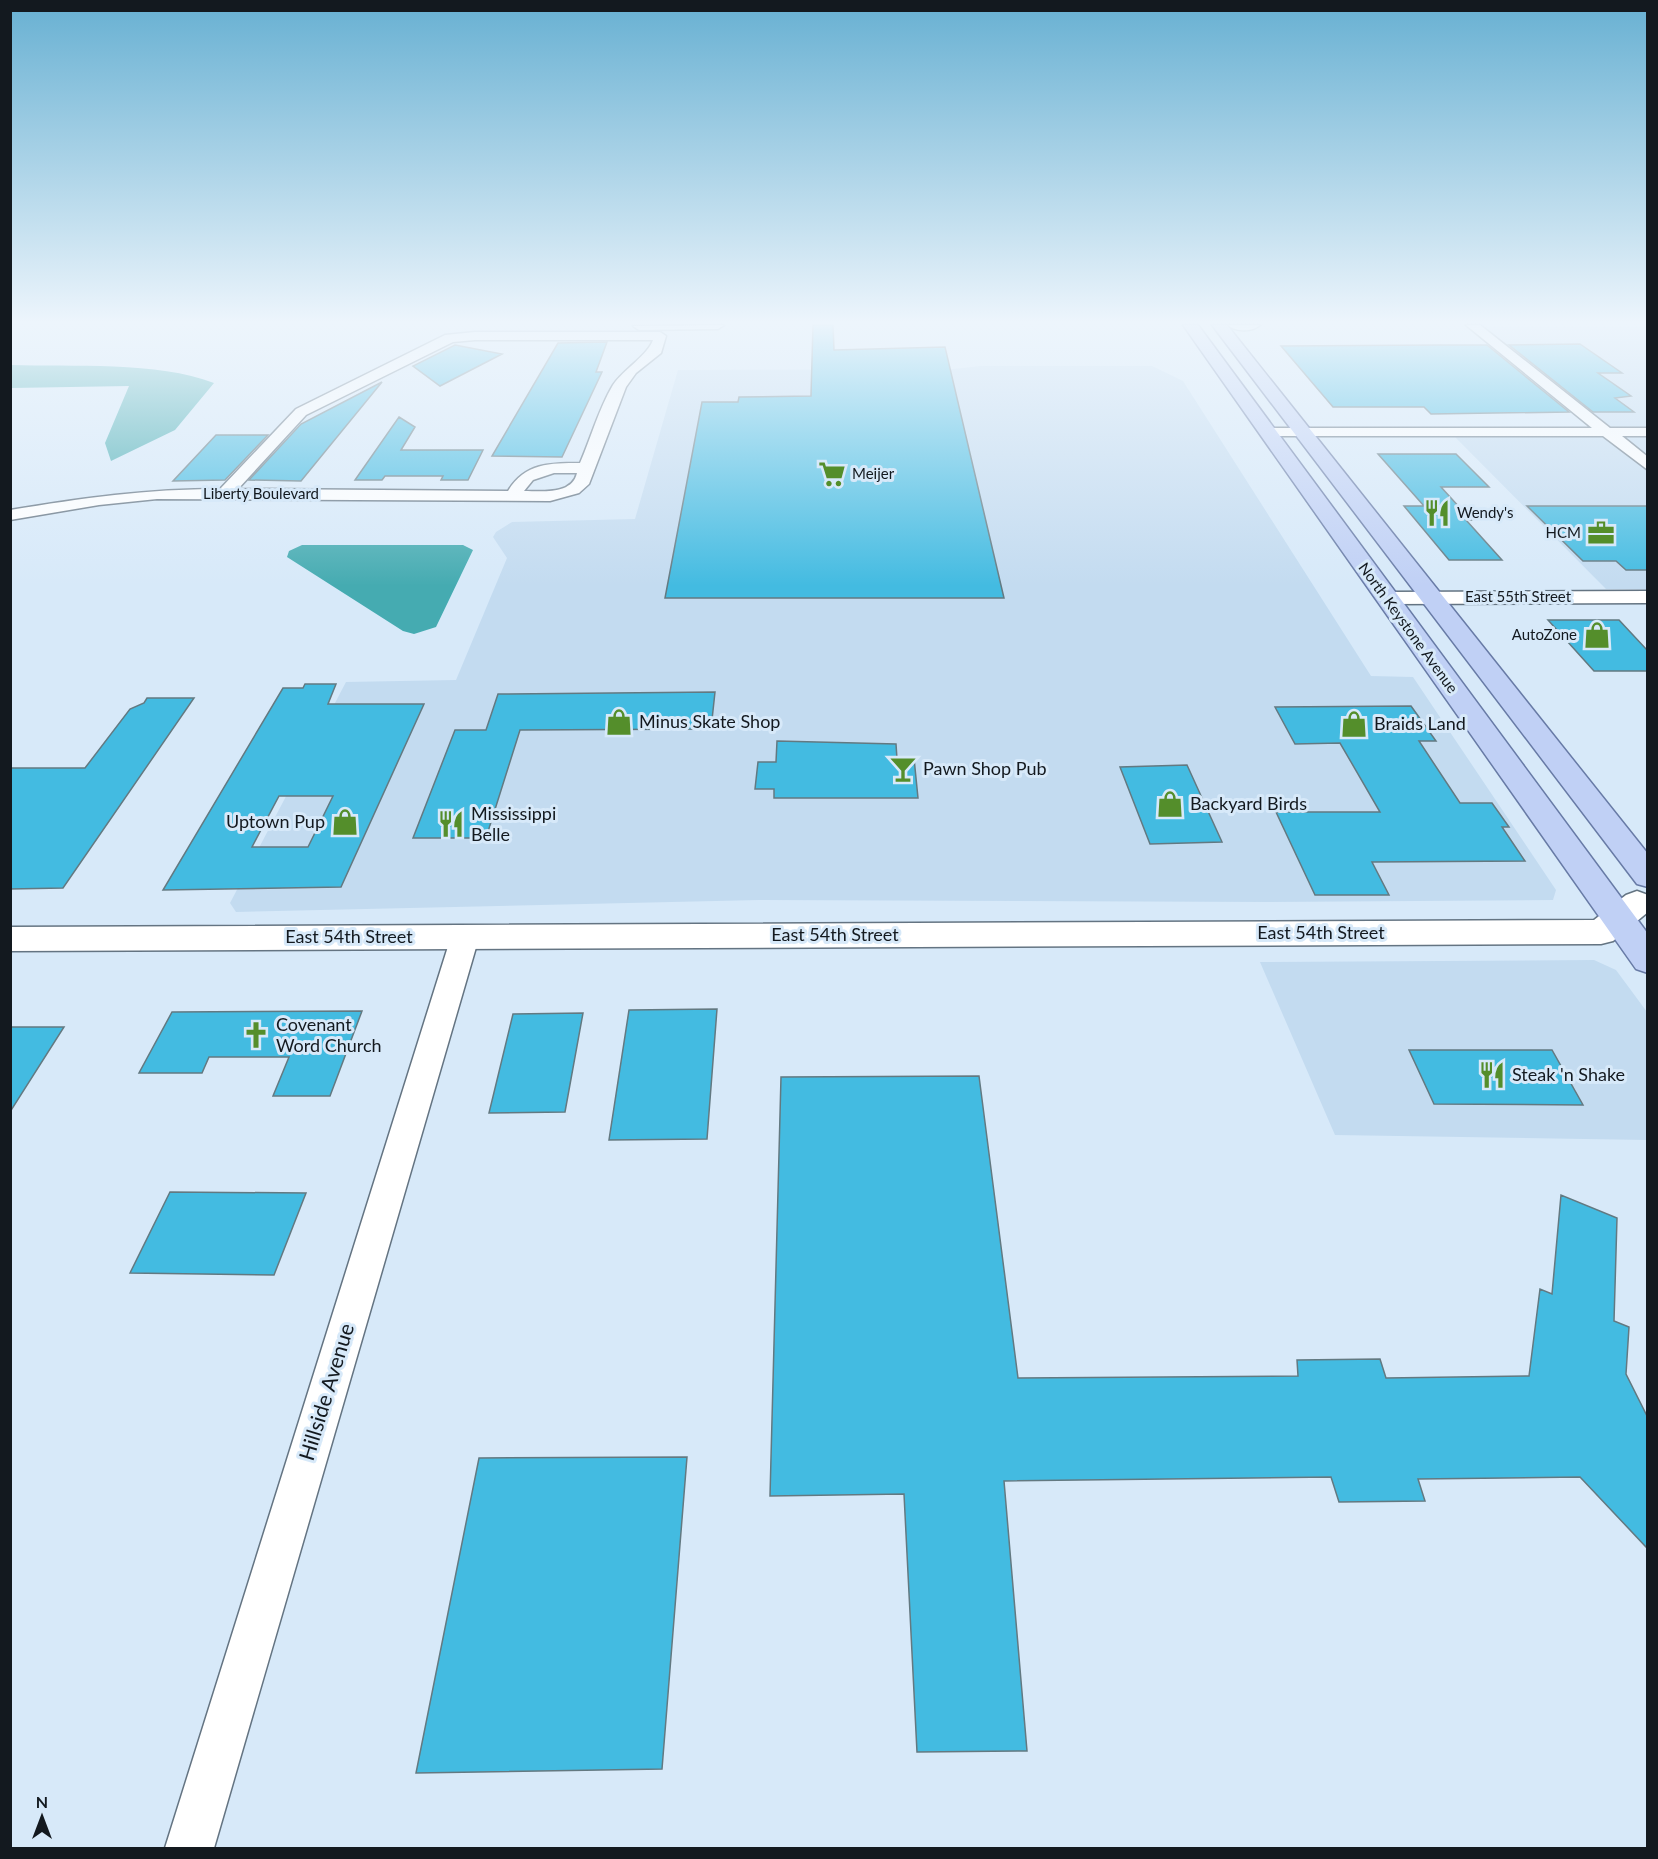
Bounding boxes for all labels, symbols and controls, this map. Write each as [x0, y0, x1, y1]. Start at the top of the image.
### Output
supermarket icon: Meijer [817, 459, 847, 489]
place label: Meijer [852, 464, 895, 482]
street label: Liberty Boulevard [203, 484, 319, 502]
restaurant icon: Wendy's [1422, 498, 1452, 528]
place label: Wendy's [1457, 503, 1514, 521]
office icon: HCM [1586, 518, 1616, 548]
place label: HCM [1546, 523, 1581, 541]
street label: North Keystone Avenue [1355, 559, 1462, 696]
street label: East 55th Street [1465, 587, 1572, 605]
shop icon: AutoZone [1582, 620, 1612, 650]
place label: AutoZone [1512, 625, 1577, 643]
shop icon: Minus Skate Shop [604, 707, 634, 737]
shop icon: Braids Land [1339, 709, 1369, 739]
place label: Minus Skate Shop [639, 710, 780, 732]
place label: Braids Land [1374, 712, 1466, 734]
bar icon: Pawn Shop Pub [888, 754, 918, 784]
place label: Pawn Shop Pub [923, 757, 1047, 779]
shop icon: Backyard Birds [1155, 789, 1185, 819]
place label: Backyard Birds [1190, 792, 1307, 814]
place label: Mississippi Belle [471, 802, 556, 845]
shop icon: Uptown Pup [330, 807, 360, 837]
restaurant icon: Mississippi Belle [436, 809, 466, 839]
place label: Uptown Pup [226, 810, 325, 832]
street label: East 54th Street [1257, 921, 1385, 943]
street label: East 54th Street [771, 923, 899, 945]
street label: East 54th Street [285, 925, 413, 947]
place label: Covenant Word Church [276, 1013, 382, 1056]
church icon: Covenant Word Church [241, 1020, 271, 1050]
restaurant icon: Steak 'n Shake [1477, 1060, 1507, 1090]
place label: Steak 'n Shake [1512, 1063, 1625, 1085]
street label: Hillside Avenue [293, 1320, 358, 1463]
north arrow [12, 1787, 72, 1847]
text: N [36, 1792, 48, 1811]

